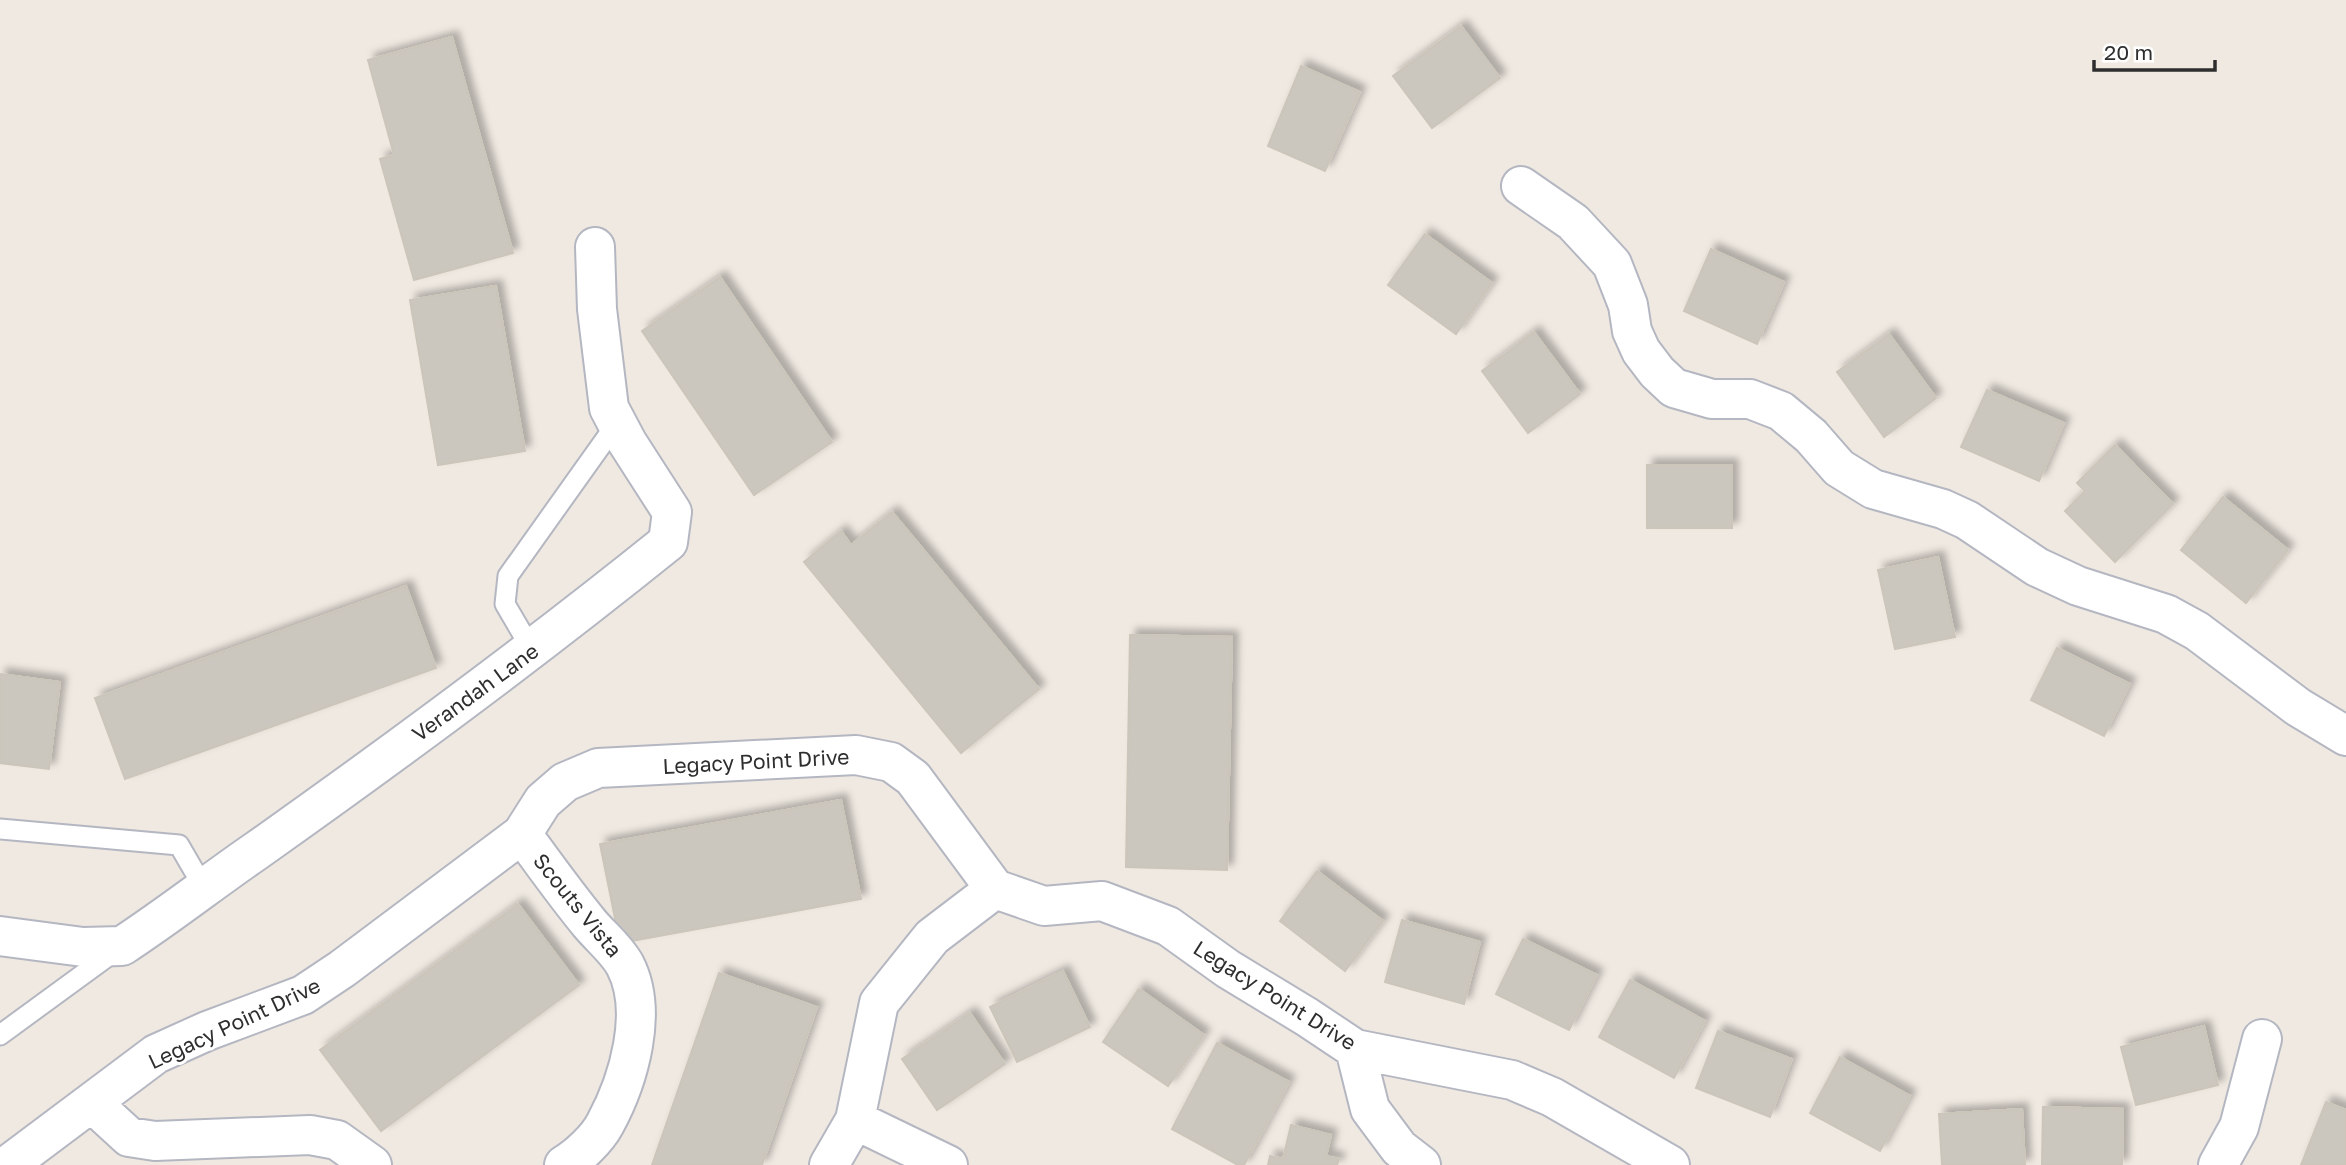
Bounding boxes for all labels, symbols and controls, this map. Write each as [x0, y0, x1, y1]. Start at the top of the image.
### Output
scale bar [2094, 28, 2215, 72]
text: 20 m [2104, 39, 2153, 65]
street label: Verandah Lane [407, 637, 543, 747]
street label: Legacy Point Drive [662, 743, 850, 779]
street label: Scouts Vista [528, 848, 628, 962]
street label: Legacy Point Drive [1189, 934, 1361, 1056]
street label: Legacy Point Drive [144, 972, 324, 1074]

